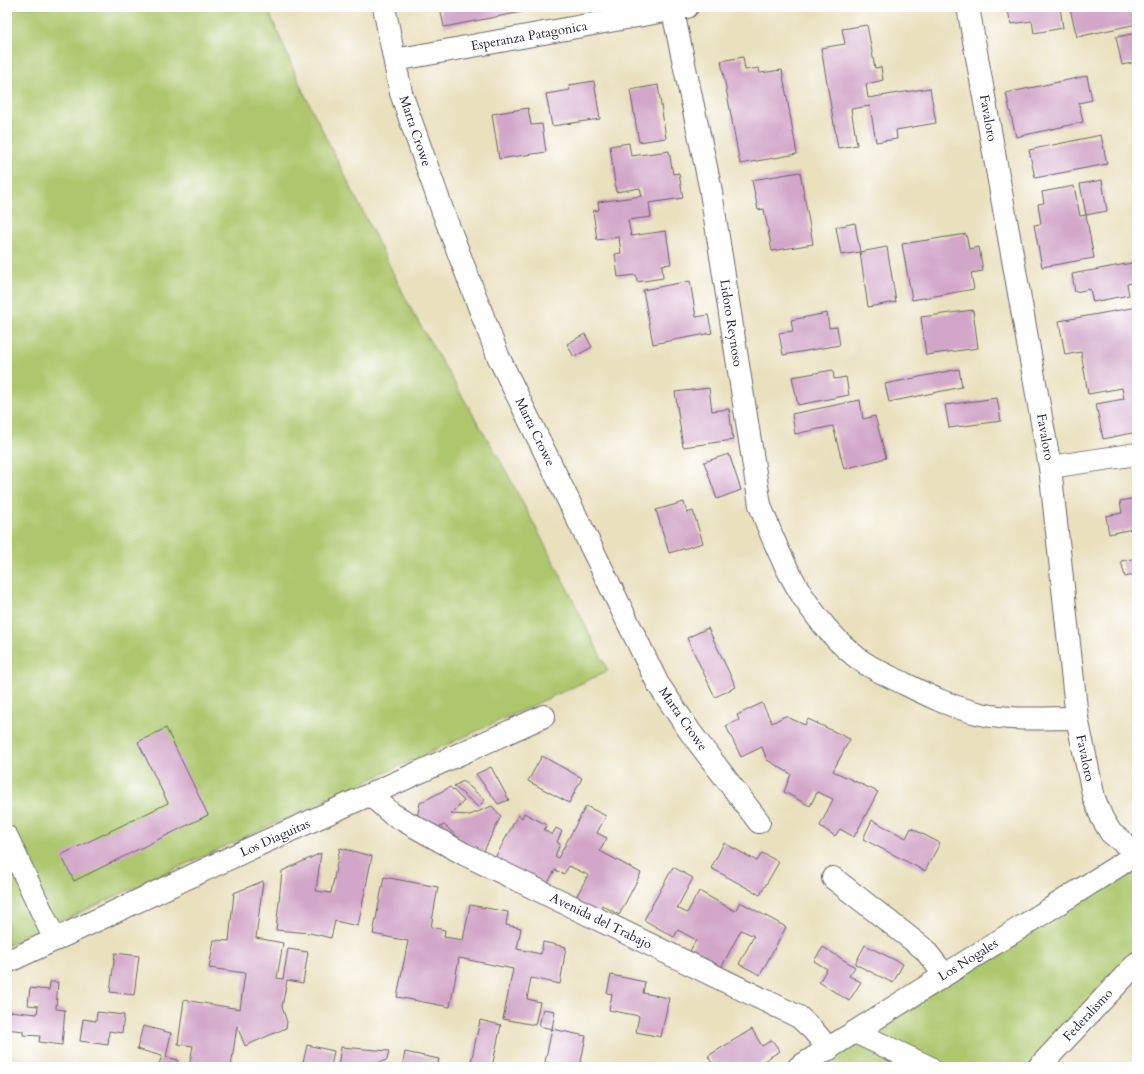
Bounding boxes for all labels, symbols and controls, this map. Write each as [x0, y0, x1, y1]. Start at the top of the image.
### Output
street label: Esperanza Patagonica [469, 17, 589, 55]
street label: Marta Crowe [394, 93, 436, 169]
street label: Favaloro [975, 93, 1001, 143]
street label: Lidoro Reynoso [715, 278, 747, 368]
street label: Marta Crowe [511, 395, 559, 469]
street label: Favaloro [1032, 412, 1058, 462]
street label: Marta Crowe [654, 684, 712, 754]
street label: Favaloro [1071, 733, 1099, 783]
street label: Los Diaguitas [237, 815, 313, 861]
street label: Avenida del Trabajo [547, 888, 655, 954]
street label: Los Nogales [935, 935, 1001, 985]
street label: Federalismo [1059, 985, 1117, 1045]

